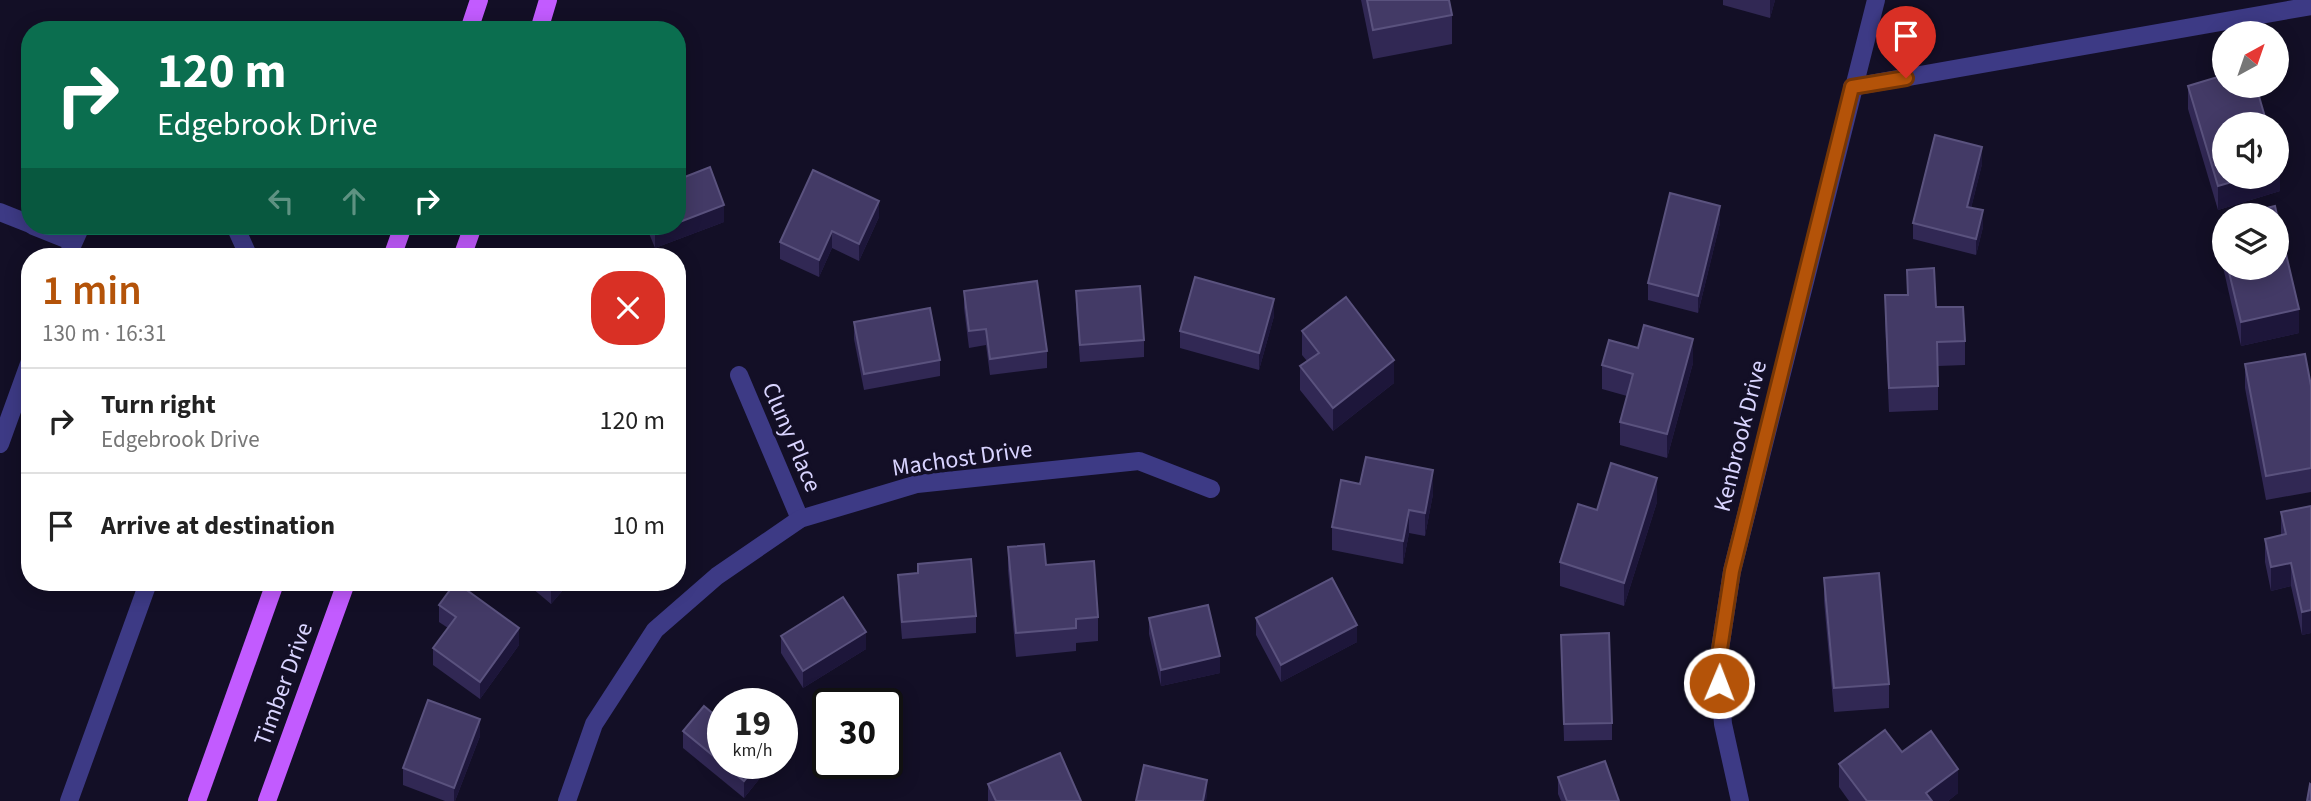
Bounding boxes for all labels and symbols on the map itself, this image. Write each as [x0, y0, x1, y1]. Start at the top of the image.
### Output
pin [1876, 6, 1936, 78]
north arrow [2212, 21, 2289, 98]
street label: Kenbrook Drive [1705, 357, 1776, 515]
street label: Cluny Place [753, 377, 830, 497]
street label: Machost Drive [890, 431, 1034, 486]
street label: Timber Drive [245, 618, 322, 751]
position arrow [1682, 646, 1756, 720]
speed limit sign: 30 [812, 688, 903, 779]

